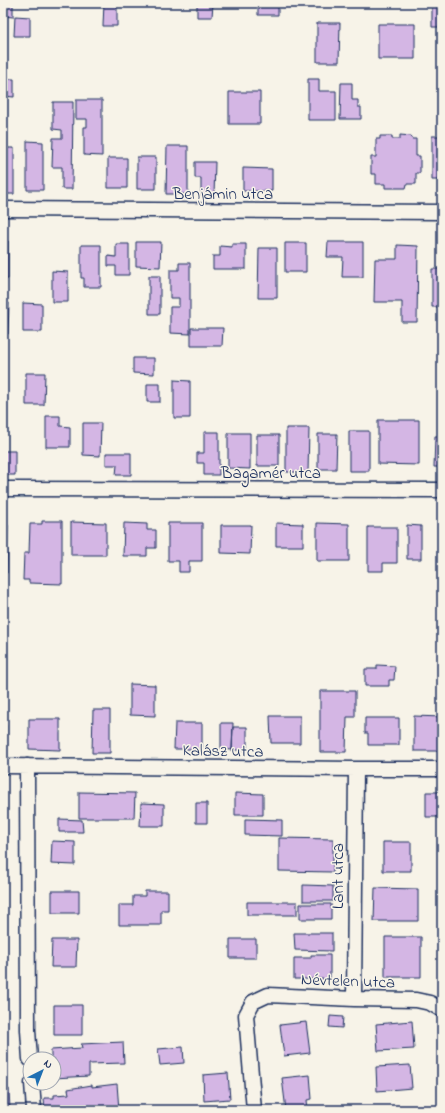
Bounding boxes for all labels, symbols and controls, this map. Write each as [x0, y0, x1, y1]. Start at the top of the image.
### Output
street label: Benjámin utca [172, 182, 273, 207]
street label: Bagamér utca [220, 461, 321, 488]
street label: Kalász utca [182, 738, 264, 765]
street label: Lant utca [326, 843, 351, 909]
street label: Névtelen utca [300, 967, 395, 996]
north arrow [22, 1051, 62, 1091]
text: N [40, 1056, 56, 1073]

